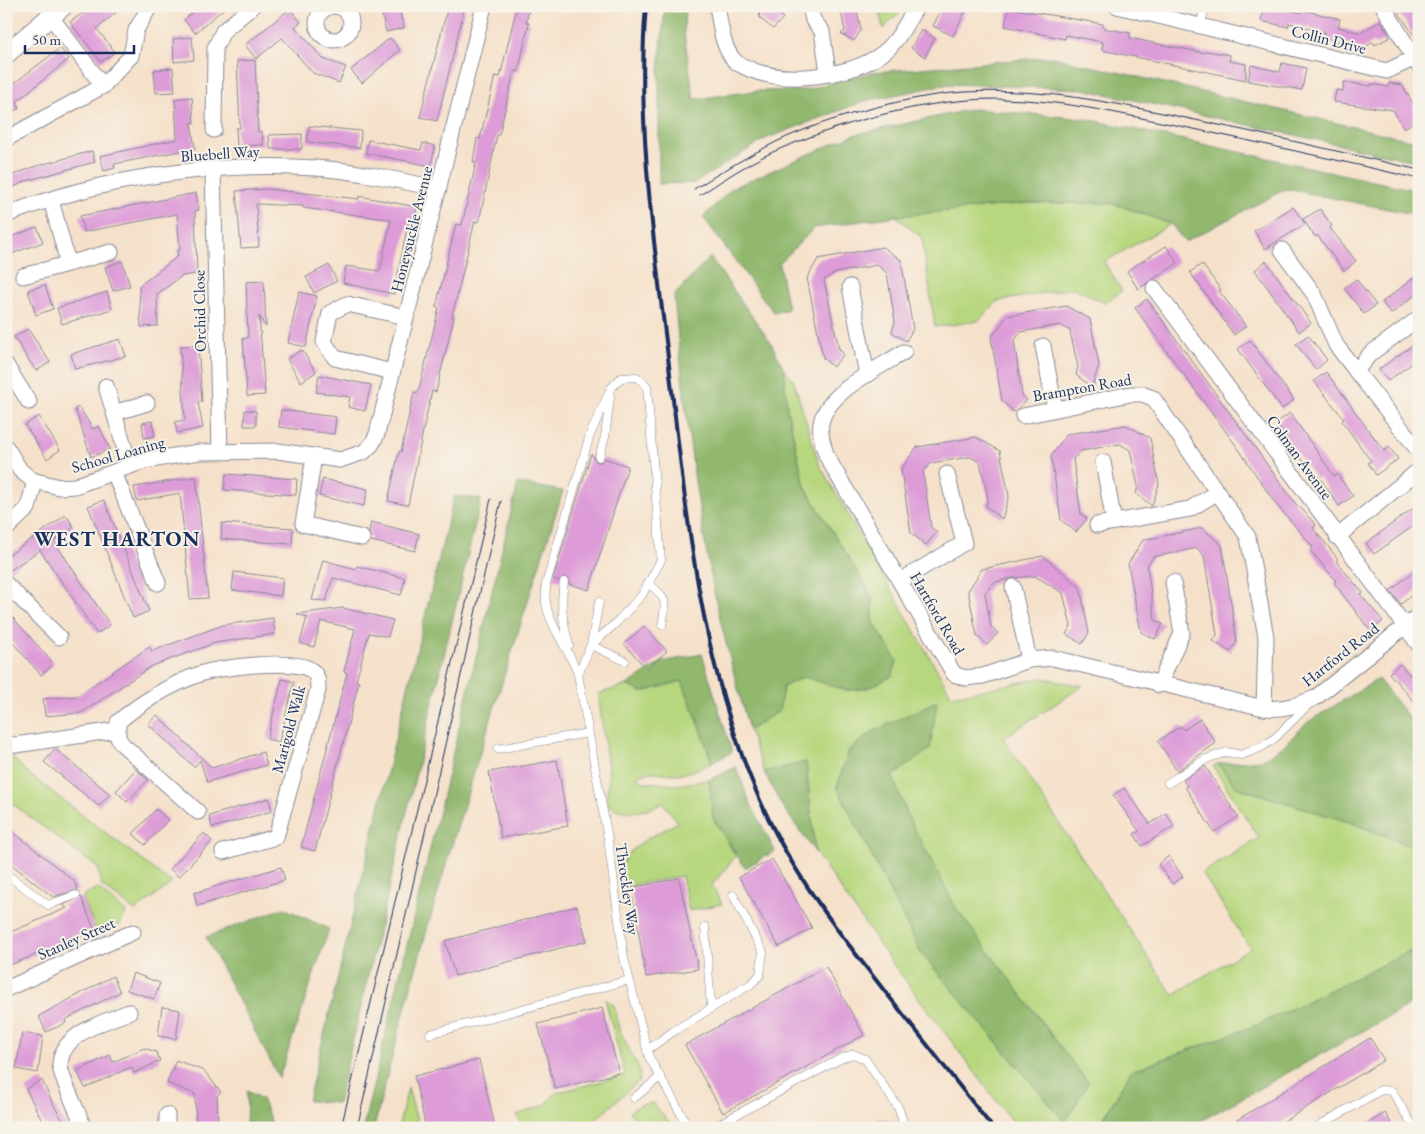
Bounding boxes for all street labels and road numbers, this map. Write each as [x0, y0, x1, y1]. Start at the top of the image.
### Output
street label: Collin Drive [1289, 20, 1369, 59]
street label: Bluebell Way [180, 140, 261, 167]
street label: Honeysuckle Avenue [386, 164, 437, 294]
street label: Orchid Close [188, 270, 211, 352]
street label: Brampton Road [1031, 368, 1134, 407]
street label: Colman Avenue [1262, 411, 1337, 504]
street label: School Loaning [69, 431, 168, 478]
street label: Hartford Road [905, 568, 970, 659]
street label: Hartford Road [1297, 617, 1384, 691]
street label: Marigold Walk [267, 682, 310, 775]
street label: Throckley Way [611, 842, 644, 937]
street label: Stanley Street [34, 912, 118, 965]

